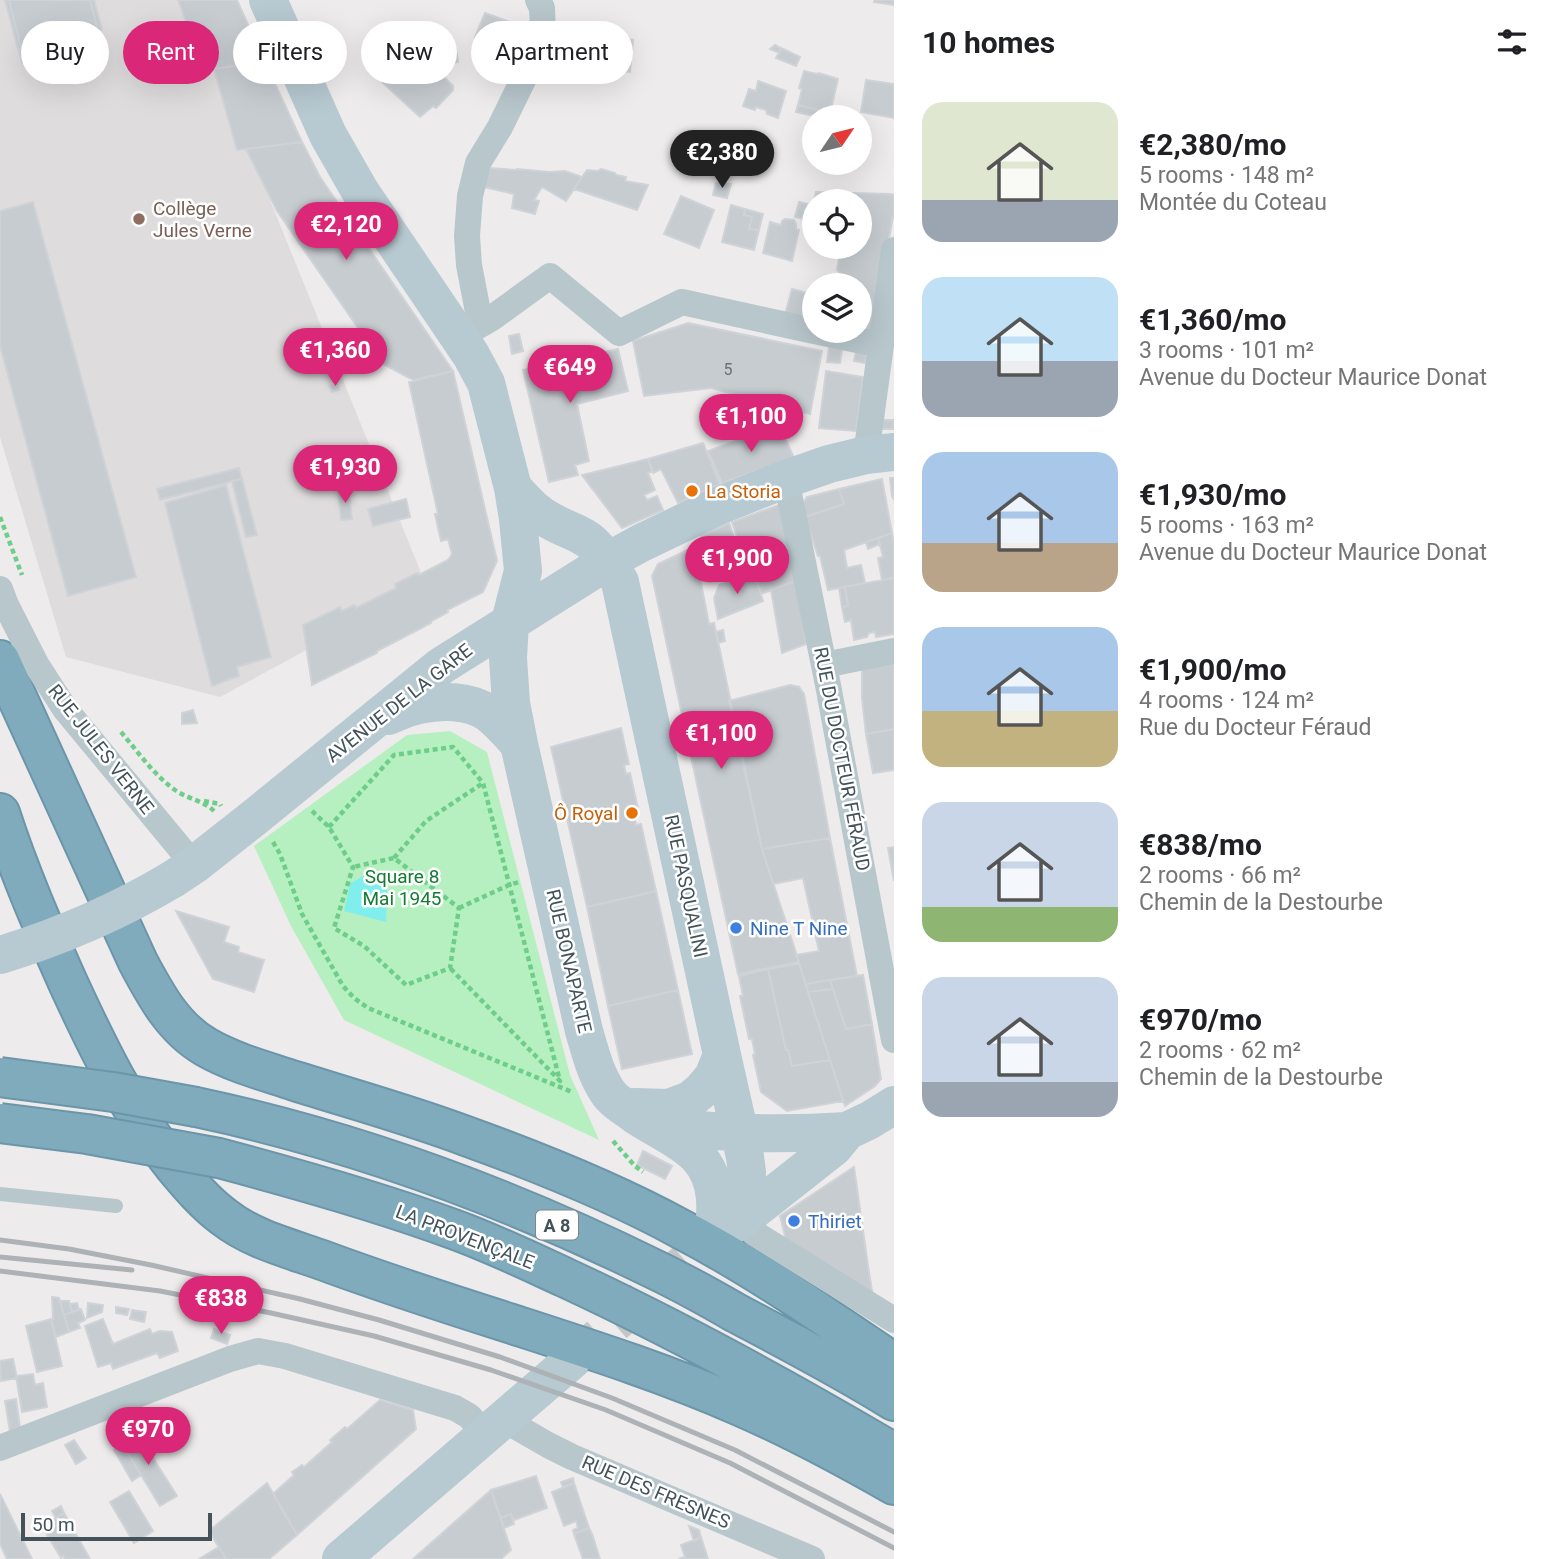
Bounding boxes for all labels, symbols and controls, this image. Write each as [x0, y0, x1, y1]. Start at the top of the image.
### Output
chip: Buy [21, 21, 109, 84]
chip: Rent [123, 21, 219, 84]
chip: Filters [233, 21, 347, 84]
chip: New [361, 21, 457, 84]
chip: Apartment [471, 21, 633, 84]
icon: filters [1493, 23, 1531, 61]
text: 10 homes [922, 25, 1055, 60]
north arrow [802, 105, 872, 175]
map controls [802, 105, 872, 343]
text: €2,380/mo [1139, 127, 1287, 162]
pin: €2,380 [665, 130, 779, 190]
icon: home [978, 130, 1062, 214]
text: €2,380 [686, 139, 758, 166]
text: 5 rooms · 148 m² [1139, 162, 1314, 189]
button: locate [802, 189, 872, 259]
text: Montée du Coteau [1139, 189, 1327, 216]
place label: Collège Jules Verne [153, 197, 252, 242]
pin: €2,120 [289, 202, 403, 262]
marker: Collège Jules Verne [131, 211, 147, 227]
text: €2,120 [310, 211, 382, 238]
button: layers [802, 273, 872, 343]
text: €1,360/mo [1139, 302, 1287, 337]
icon: home [978, 305, 1062, 389]
pin: €1,360 [278, 328, 392, 388]
text: €1,360 [299, 337, 371, 364]
text: 3 rooms · 101 m² [1139, 337, 1314, 364]
pin: €649 [529, 346, 611, 405]
text: €649 [544, 354, 596, 381]
house number: 5 [724, 360, 733, 379]
text: Avenue du Docteur Maurice Donat [1139, 364, 1487, 391]
pin: €1,100 [694, 394, 808, 454]
text: €1,100 [715, 403, 787, 430]
pin: €1,930 [288, 446, 402, 505]
text: €1,930 [309, 454, 381, 481]
text: €1,930/mo [1139, 477, 1287, 512]
place label: La Storia [706, 480, 781, 503]
icon: home [978, 480, 1062, 564]
marker: La Storia [684, 483, 700, 499]
text: 5 rooms · 163 m² [1139, 512, 1314, 539]
pin: €1,900 [680, 536, 794, 596]
text: Avenue du Docteur Maurice Donat [1139, 539, 1487, 566]
text: €1,900 [701, 545, 773, 572]
street label: AVENUE DE LA GARE [321, 639, 477, 767]
street label: RUE DU DOCTEUR FÉRAUD [809, 645, 875, 873]
text: €1,900/mo [1139, 652, 1287, 687]
icon: home [978, 655, 1062, 739]
street label: RUE JULES VERNE [43, 680, 159, 819]
text: 4 rooms · 124 m² [1139, 687, 1314, 714]
pin: €1,100 [664, 712, 778, 771]
text: Rue du Docteur Féraud [1139, 714, 1371, 741]
text: €1,100 [685, 720, 757, 747]
place label: Ô Royal [554, 802, 618, 825]
marker: Ô Royal [624, 805, 640, 821]
street label: RUE PASQUALINI [660, 812, 712, 960]
text: €838/mo [1139, 827, 1262, 862]
icon: home [978, 830, 1062, 914]
text: 2 rooms · 66 m² [1139, 862, 1301, 889]
park label: Square 8 Mai 1945 [363, 865, 441, 910]
street label: RUE BONAPARTE [541, 887, 597, 1035]
text: Chemin de la Destourbe [1139, 889, 1383, 916]
place label: Nine T Nine [750, 917, 848, 940]
marker: Nine T Nine [728, 920, 744, 936]
text: €970/mo [1139, 1002, 1262, 1037]
icon: home [978, 1005, 1062, 1089]
text: 2 rooms · 62 m² [1139, 1037, 1301, 1064]
text: Chemin de la Destourbe [1139, 1064, 1383, 1091]
street label: LA PROVENÇALE [393, 1200, 538, 1274]
road number: A 8 [536, 1210, 578, 1240]
place label: Thiriet [808, 1210, 862, 1233]
marker: Thiriet [786, 1213, 802, 1229]
pin: €838 [180, 1276, 262, 1336]
text: €838 [195, 1285, 247, 1312]
pin: €970 [107, 1408, 189, 1467]
text: €970 [122, 1416, 174, 1443]
street label: RUE DES FRESNES [578, 1450, 734, 1534]
scale bar [21, 1510, 212, 1542]
text: 50 m [32, 1513, 75, 1536]

